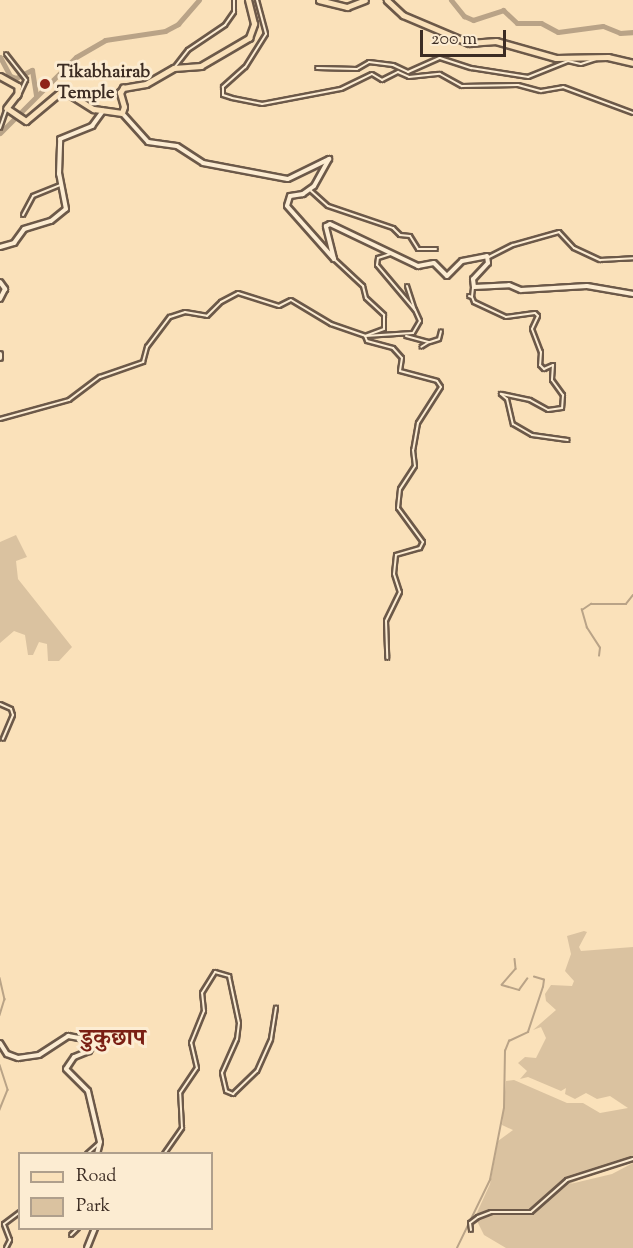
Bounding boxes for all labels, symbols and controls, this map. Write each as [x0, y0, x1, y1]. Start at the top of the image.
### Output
scale bar [423, 18, 508, 56]
text: 200 m [431, 27, 477, 53]
place label: Tikabhairab Temple [57, 63, 150, 106]
marker: Tikabhairab Temple [38, 77, 52, 91]
district label: डुकुछाप [80, 1026, 146, 1054]
legend [18, 1152, 213, 1230]
text: Road [76, 1164, 116, 1190]
text: Park [76, 1194, 110, 1220]

